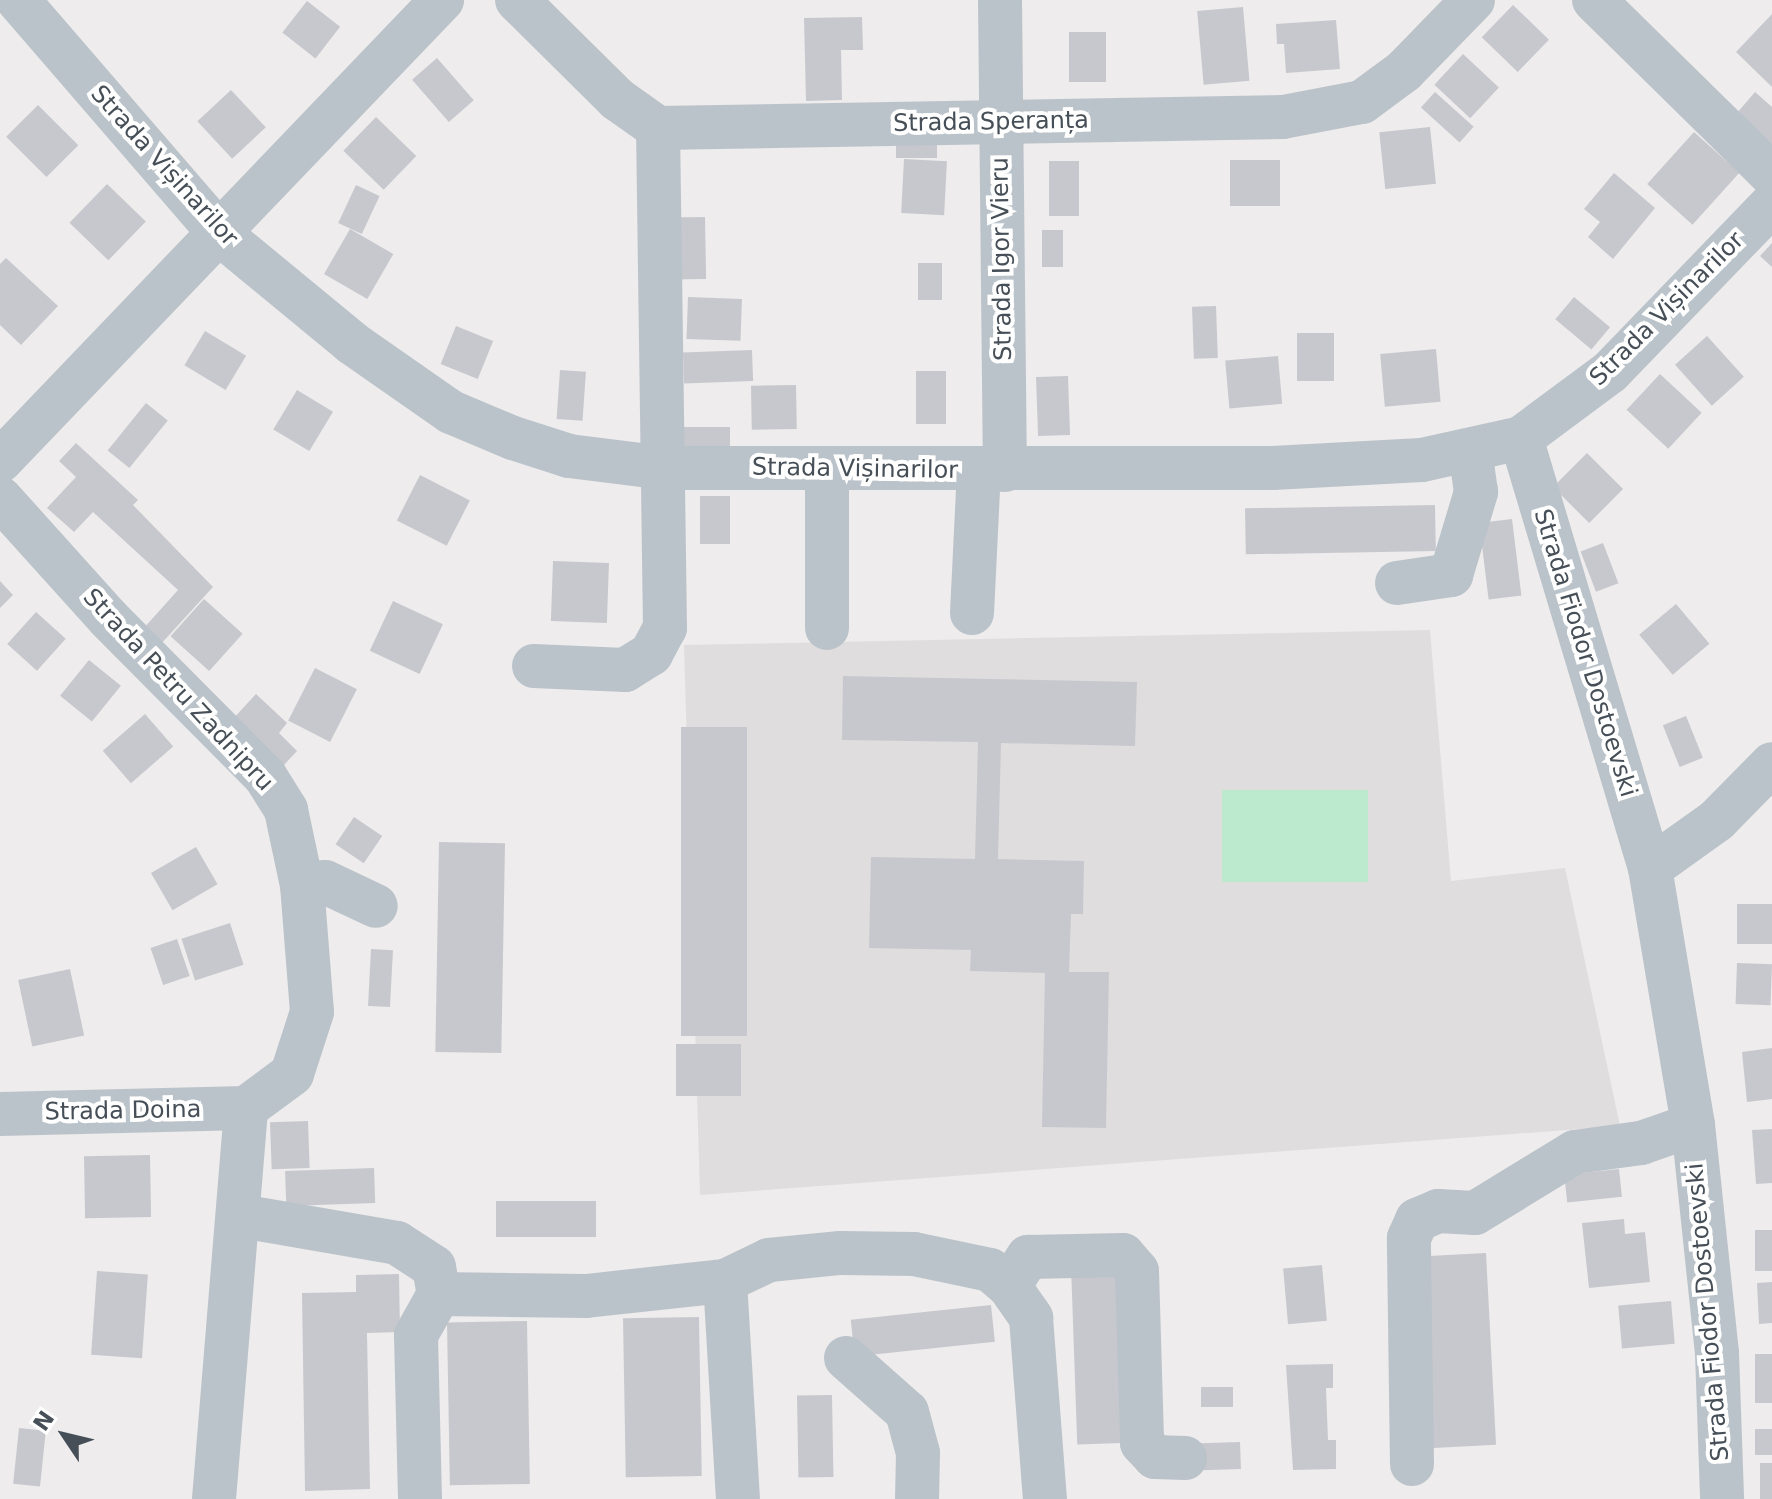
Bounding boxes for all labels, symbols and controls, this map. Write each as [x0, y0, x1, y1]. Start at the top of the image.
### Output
street label: Strada Vișinarilor [84, 80, 244, 252]
street label: Strada Speranța [893, 106, 1089, 138]
street label: Strada Igor Vieru [986, 157, 1018, 361]
street label: Strada Vișinarilor [1584, 226, 1750, 392]
street label: Strada Vișinarilor [752, 453, 958, 485]
street label: Strada Fiodor Dostoevski [1527, 506, 1643, 800]
street label: Strada Petru Zadnipru [77, 583, 279, 797]
street label: Strada Doina [44, 1095, 202, 1127]
street label: Strada Fiodor Dostoevski [1681, 1162, 1735, 1462]
north arrow [24, 1395, 104, 1475]
text: N [28, 1406, 59, 1436]

